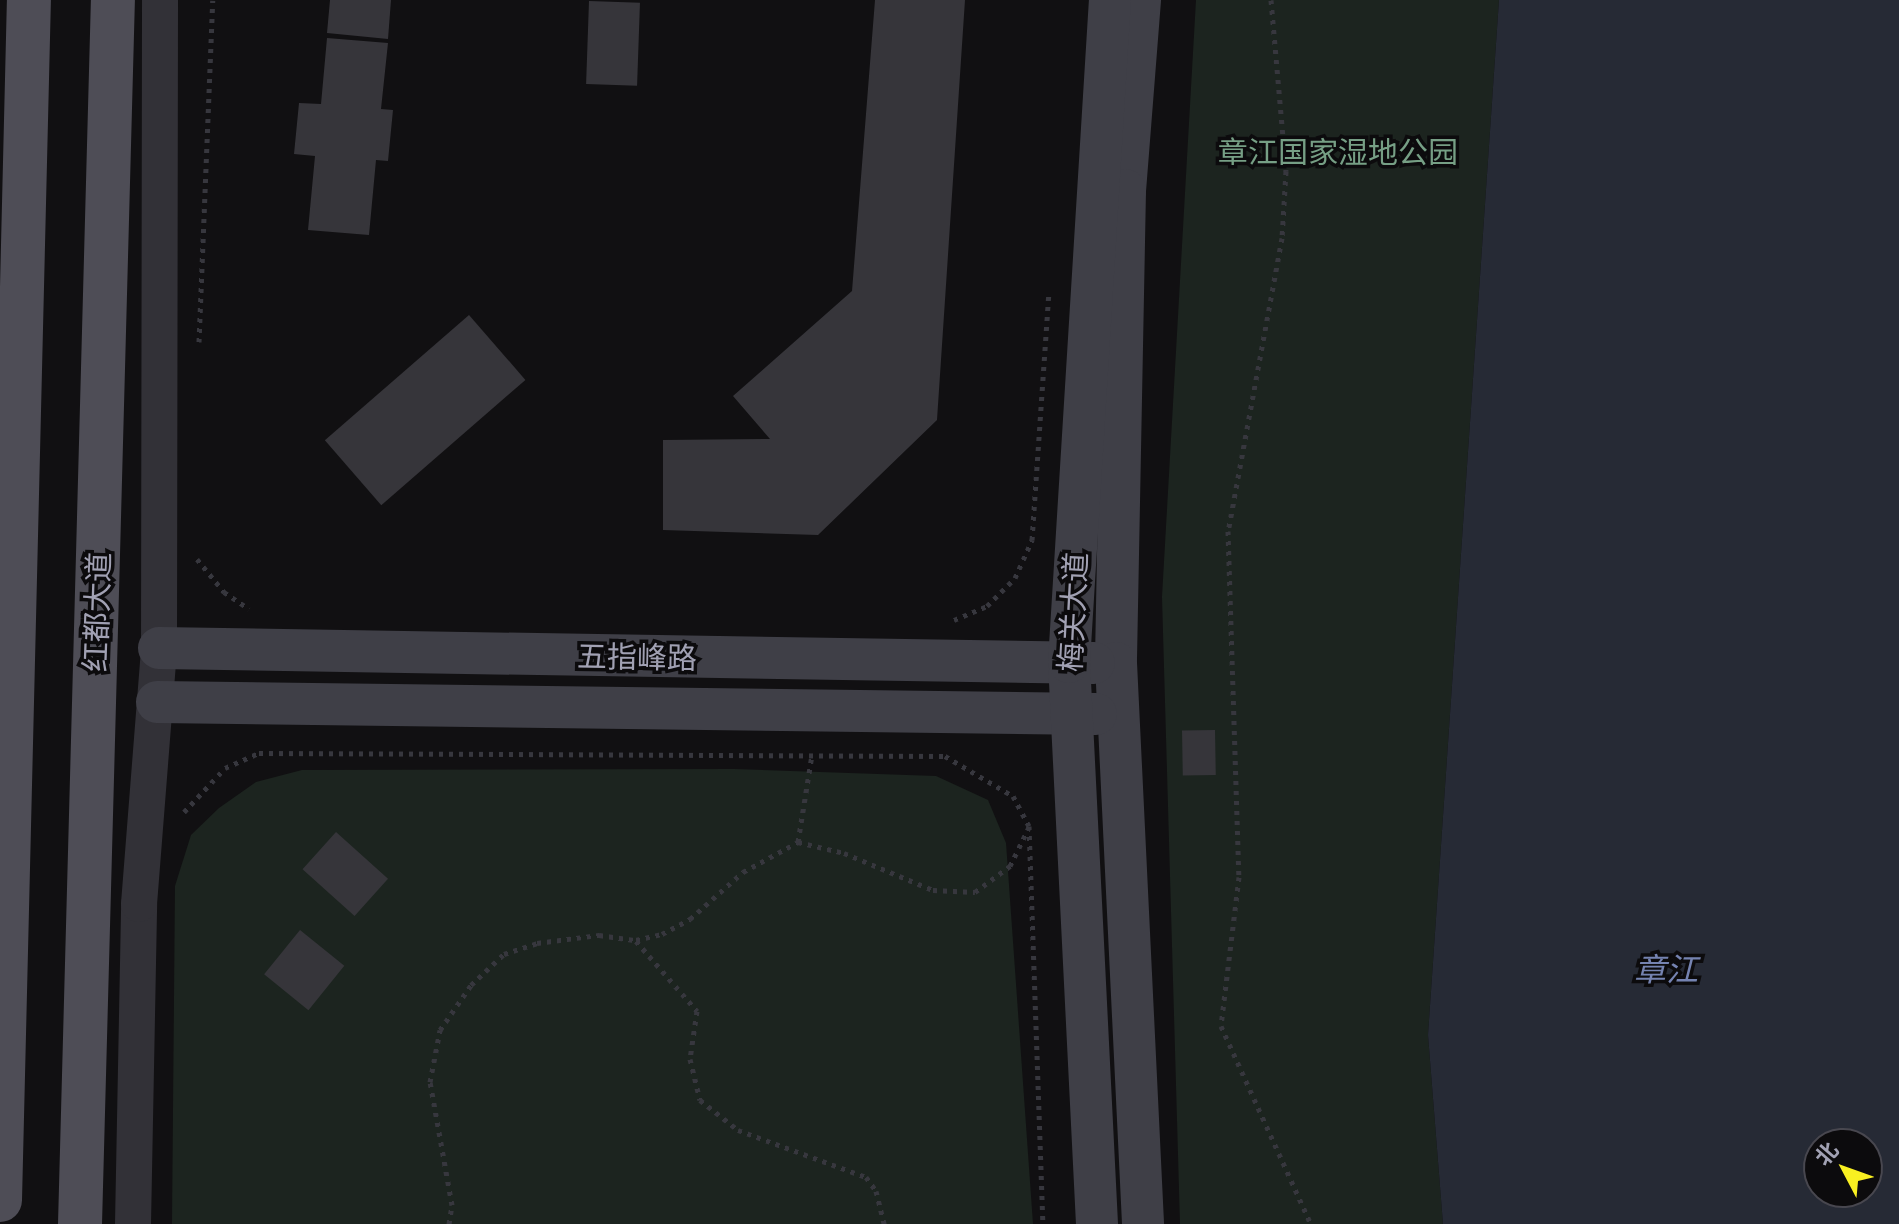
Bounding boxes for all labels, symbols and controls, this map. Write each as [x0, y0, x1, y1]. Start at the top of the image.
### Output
park label: 章江国家湿地公园 [1218, 133, 1458, 169]
street label: 红都大道 [76, 551, 116, 673]
street label: 梅关大道 [1051, 551, 1093, 673]
street label: 五指峰路 [577, 637, 697, 675]
water label: 章江 [1634, 949, 1698, 987]
north arrow [1803, 1128, 1883, 1208]
text: 北 [1809, 1136, 1843, 1170]

